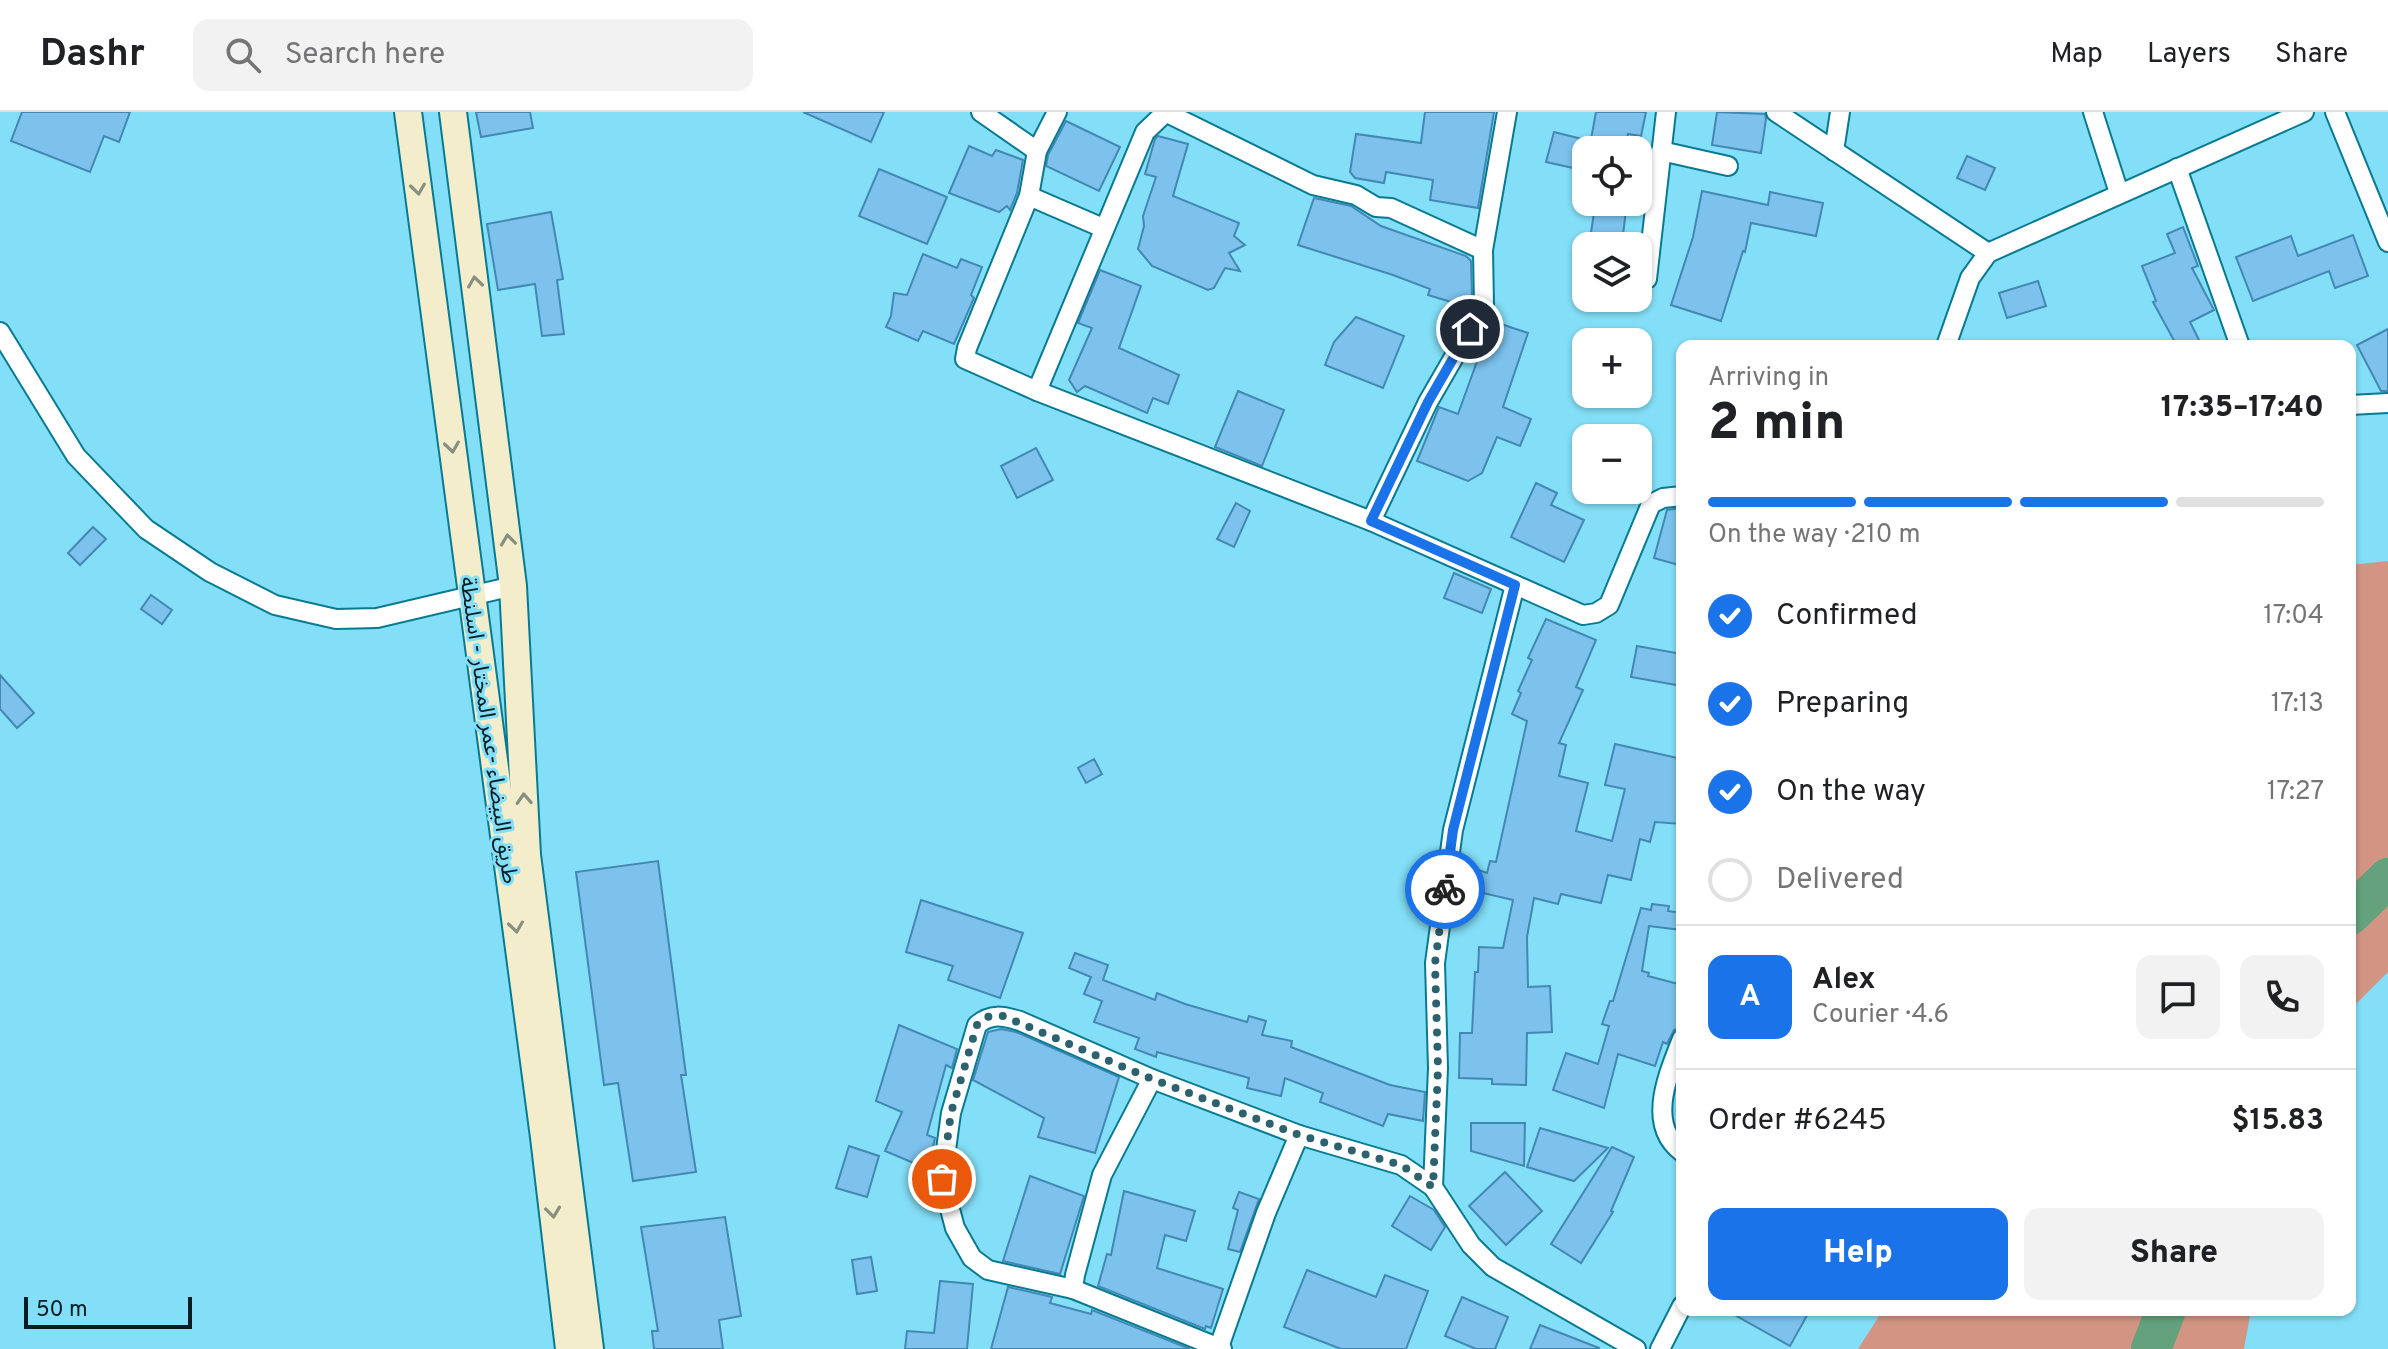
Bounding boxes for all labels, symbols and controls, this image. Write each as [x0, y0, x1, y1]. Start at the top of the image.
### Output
search box [193, 19, 753, 91]
text: Dashr [40, 31, 145, 80]
icon: search [221, 33, 265, 77]
text: Search here [285, 37, 445, 74]
text: Map [2050, 37, 2103, 73]
text: Layers [2147, 37, 2231, 73]
text: Share [2275, 37, 2348, 73]
map controls [1572, 136, 1652, 504]
button: locate [1572, 136, 1652, 216]
one-way arrow [409, 182, 426, 196]
button: layers [1572, 232, 1652, 312]
one-way arrow [466, 275, 483, 288]
pin [1436, 295, 1504, 363]
icon: home [1448, 307, 1492, 351]
button: + [1572, 328, 1652, 408]
text: Arriving in [1708, 362, 1829, 395]
text: 17:35–17:40 [2161, 390, 2324, 427]
text: 2 min [1708, 392, 1846, 458]
button: − [1572, 424, 1652, 504]
one-way arrow [444, 441, 461, 454]
text: On the way · 210 m [1708, 519, 1921, 552]
one-way arrow [499, 533, 516, 546]
street label: طريق البيضاء -عمر المختار - اسلنطة [453, 575, 522, 885]
icon: check [1708, 594, 1752, 638]
text: Confirmed [1776, 598, 1918, 635]
text: 17:04 [2263, 600, 2324, 633]
icon: check [1708, 682, 1752, 726]
text: Preparing [1776, 686, 1909, 723]
text: 17:13 [2271, 688, 2324, 721]
icon: check [1708, 770, 1752, 814]
text: On the way [1776, 774, 1926, 811]
text: 17:27 [2267, 776, 2324, 809]
one-way arrow [516, 792, 533, 805]
courier [1405, 849, 1485, 929]
text: Delivered [1776, 862, 1904, 899]
icon: bike [1423, 867, 1467, 911]
one-way arrow [508, 921, 525, 934]
button: chat [2136, 955, 2220, 1039]
button: phone [2240, 955, 2324, 1039]
text: Alex [1812, 962, 1876, 999]
text: A [1739, 979, 1761, 1016]
text: Courier · 4.6 [1812, 999, 1949, 1032]
text: Order #6245 [1708, 1103, 1887, 1140]
text: $15.83 [2231, 1103, 2324, 1140]
pin [908, 1145, 976, 1213]
icon: bag [920, 1157, 964, 1201]
one-way arrow [544, 1206, 561, 1219]
button: Help [1708, 1208, 2008, 1300]
button: Share [2024, 1208, 2324, 1300]
scale bar [24, 1293, 192, 1329]
text: 50 m [36, 1297, 88, 1324]

